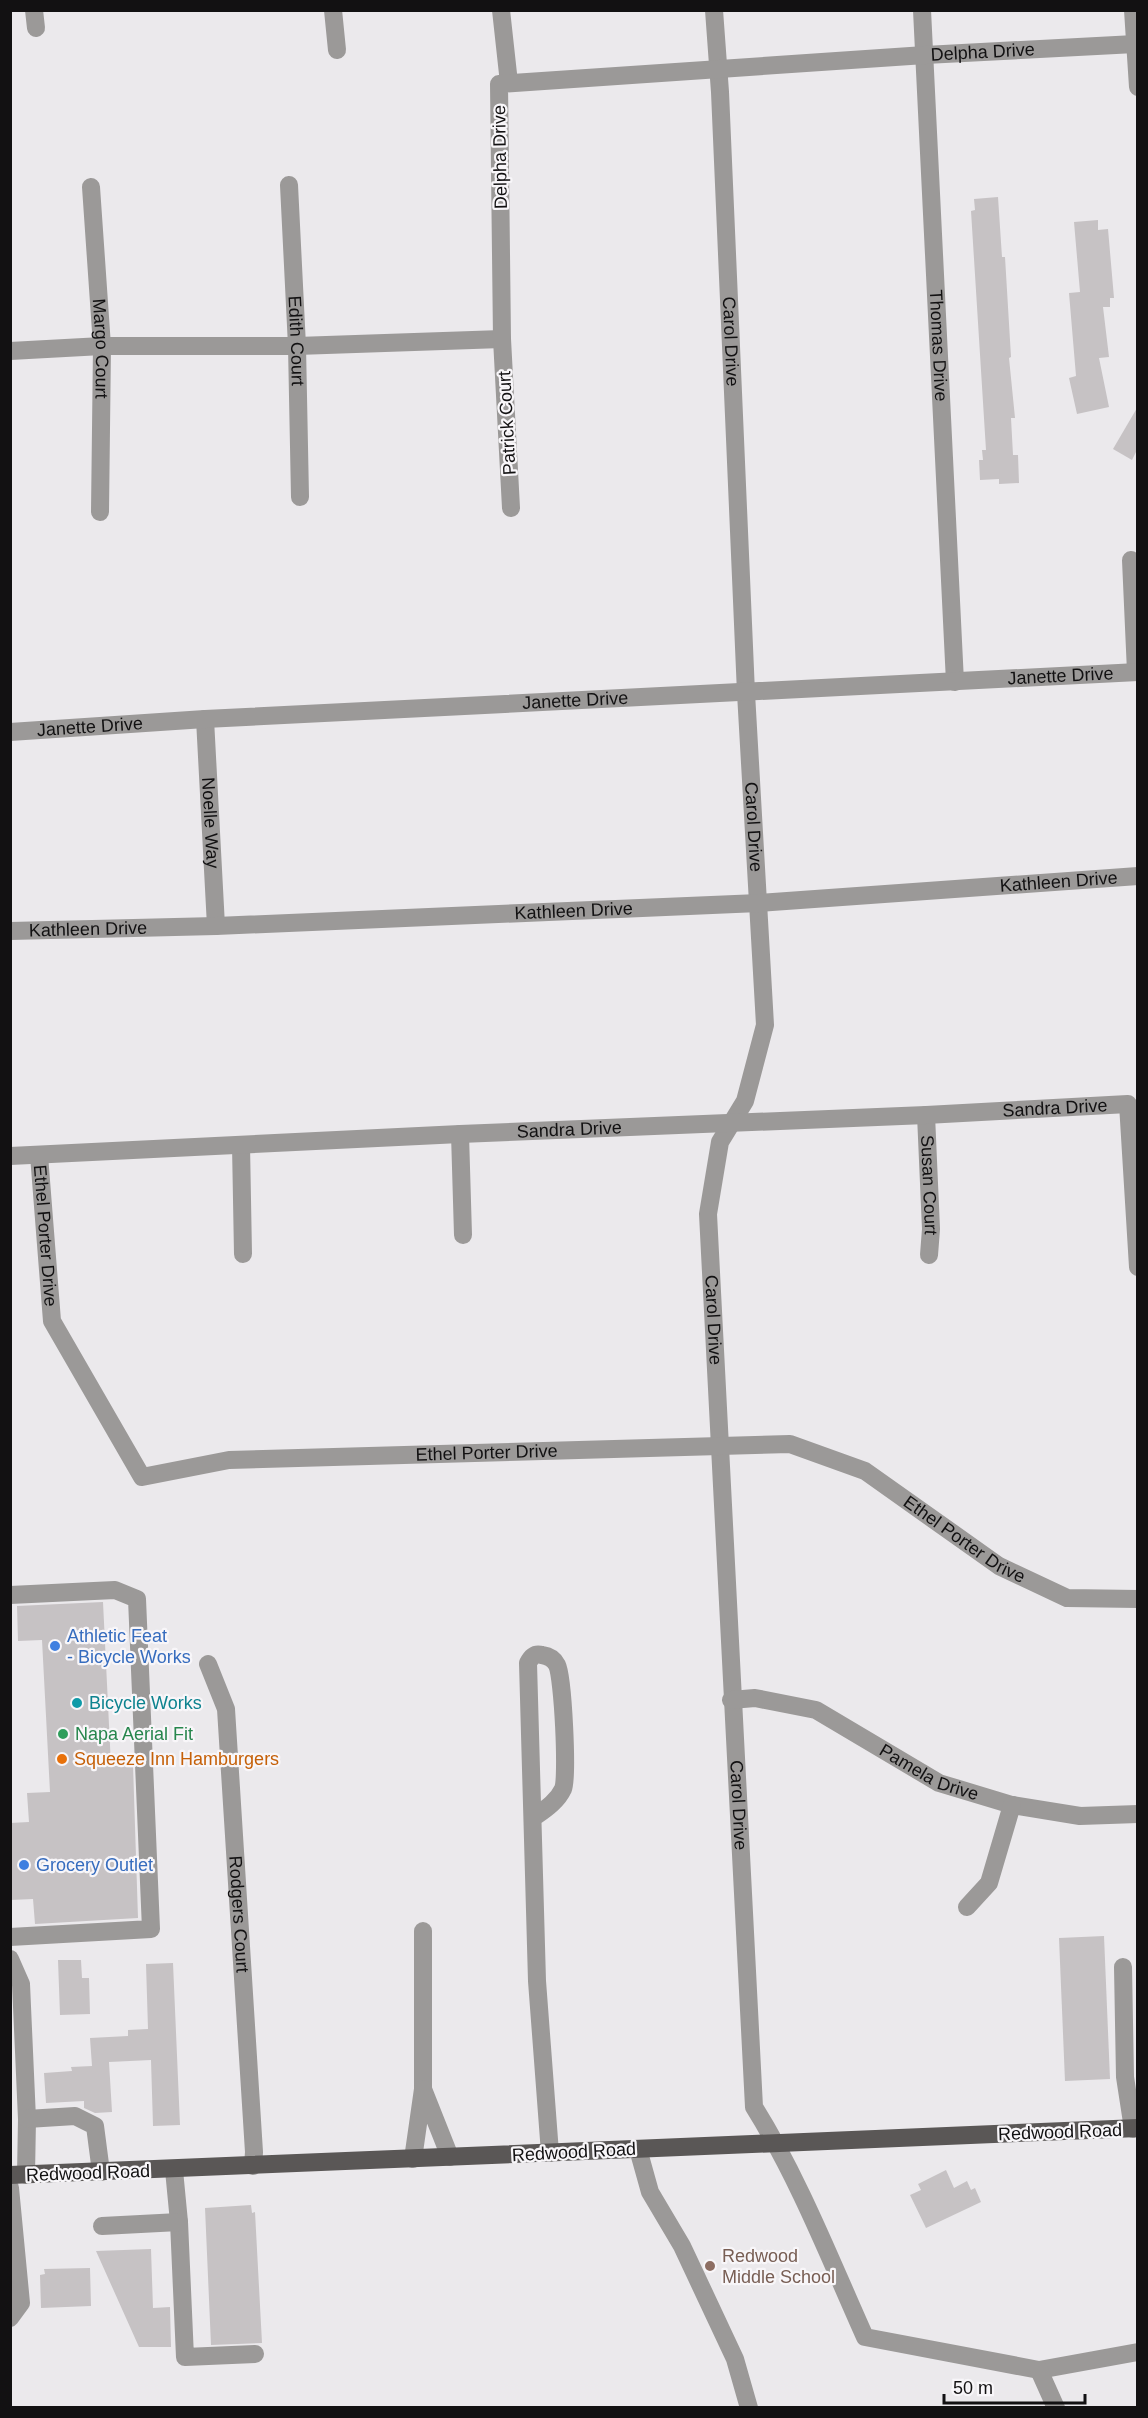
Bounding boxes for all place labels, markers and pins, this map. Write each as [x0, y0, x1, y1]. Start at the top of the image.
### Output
place label: Athletic Feat - Bicycle Works [67, 1626, 191, 1667]
marker: Athletic Feat - Bicycle Works [48, 1639, 62, 1653]
place label: Bicycle Works [89, 1693, 202, 1713]
marker: Bicycle Works [70, 1696, 84, 1710]
place label: Napa Aerial Fit [75, 1724, 193, 1744]
marker: Napa Aerial Fit [56, 1727, 70, 1741]
place label: Squeeze Inn Hamburgers [74, 1749, 279, 1769]
marker: Squeeze Inn Hamburgers [55, 1752, 69, 1766]
place label: Grocery Outlet [36, 1855, 153, 1875]
marker: Grocery Outlet [17, 1858, 31, 1872]
place label: Redwood Middle School [722, 2246, 835, 2287]
marker: Redwood Middle School [703, 2259, 717, 2273]

